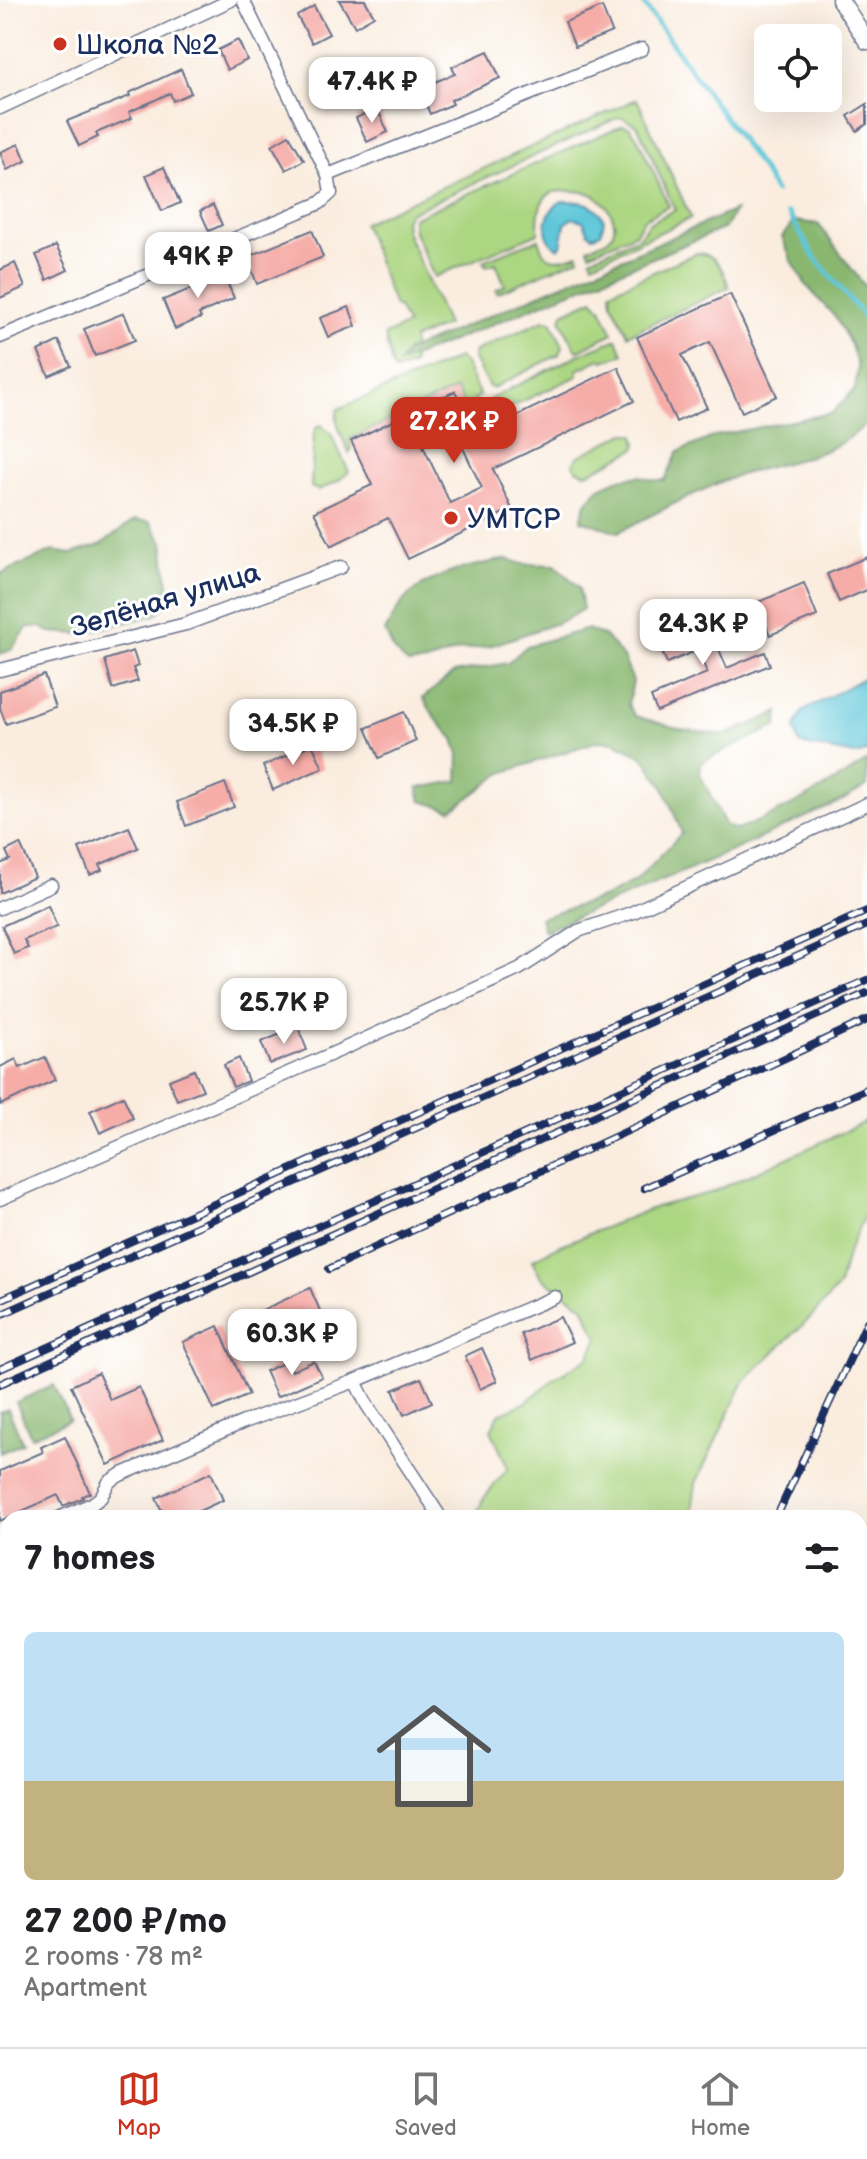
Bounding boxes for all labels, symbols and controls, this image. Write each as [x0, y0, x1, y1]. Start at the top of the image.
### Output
map controls [754, 24, 842, 112]
button: locate [754, 24, 842, 112]
place label: Школа №2 [76, 29, 219, 62]
marker: Школа №2 [51, 35, 69, 53]
pin: 47.4K ₽ [298, 57, 446, 125]
text: 47.4K ₽ [327, 67, 417, 98]
pin: 49K ₽ [142, 232, 254, 300]
text: 49K ₽ [163, 242, 233, 273]
pin: 27.2K ₽ [380, 397, 528, 465]
text: 27.2K ₽ [409, 407, 499, 438]
place label: УМТСР [467, 503, 561, 536]
marker: УМТСР [442, 509, 460, 527]
street label: Зелёная улица [67, 556, 265, 645]
pin: 24.3K ₽ [629, 599, 777, 667]
text: 24.3K ₽ [658, 609, 748, 640]
pin: 34.5K ₽ [219, 699, 367, 767]
text: 34.5K ₽ [247, 709, 339, 740]
pin: 25.7K ₽ [210, 978, 358, 1046]
text: 25.7K ₽ [239, 988, 329, 1019]
pin: 60.3K ₽ [218, 1309, 366, 1377]
text: 60.3K ₽ [246, 1319, 338, 1350]
icon: filters [800, 1536, 844, 1580]
text: 7 homes [24, 1538, 155, 1579]
icon: home [362, 1684, 506, 1828]
text: 27 200 ₽/mo [24, 1901, 227, 1942]
text: 2 rooms · 78 m² [24, 1942, 203, 1973]
text: Apartment [24, 1973, 147, 2004]
tab: Map [117, 2067, 161, 2142]
tab: Saved [395, 2067, 457, 2142]
tab: Home [690, 2067, 750, 2142]

